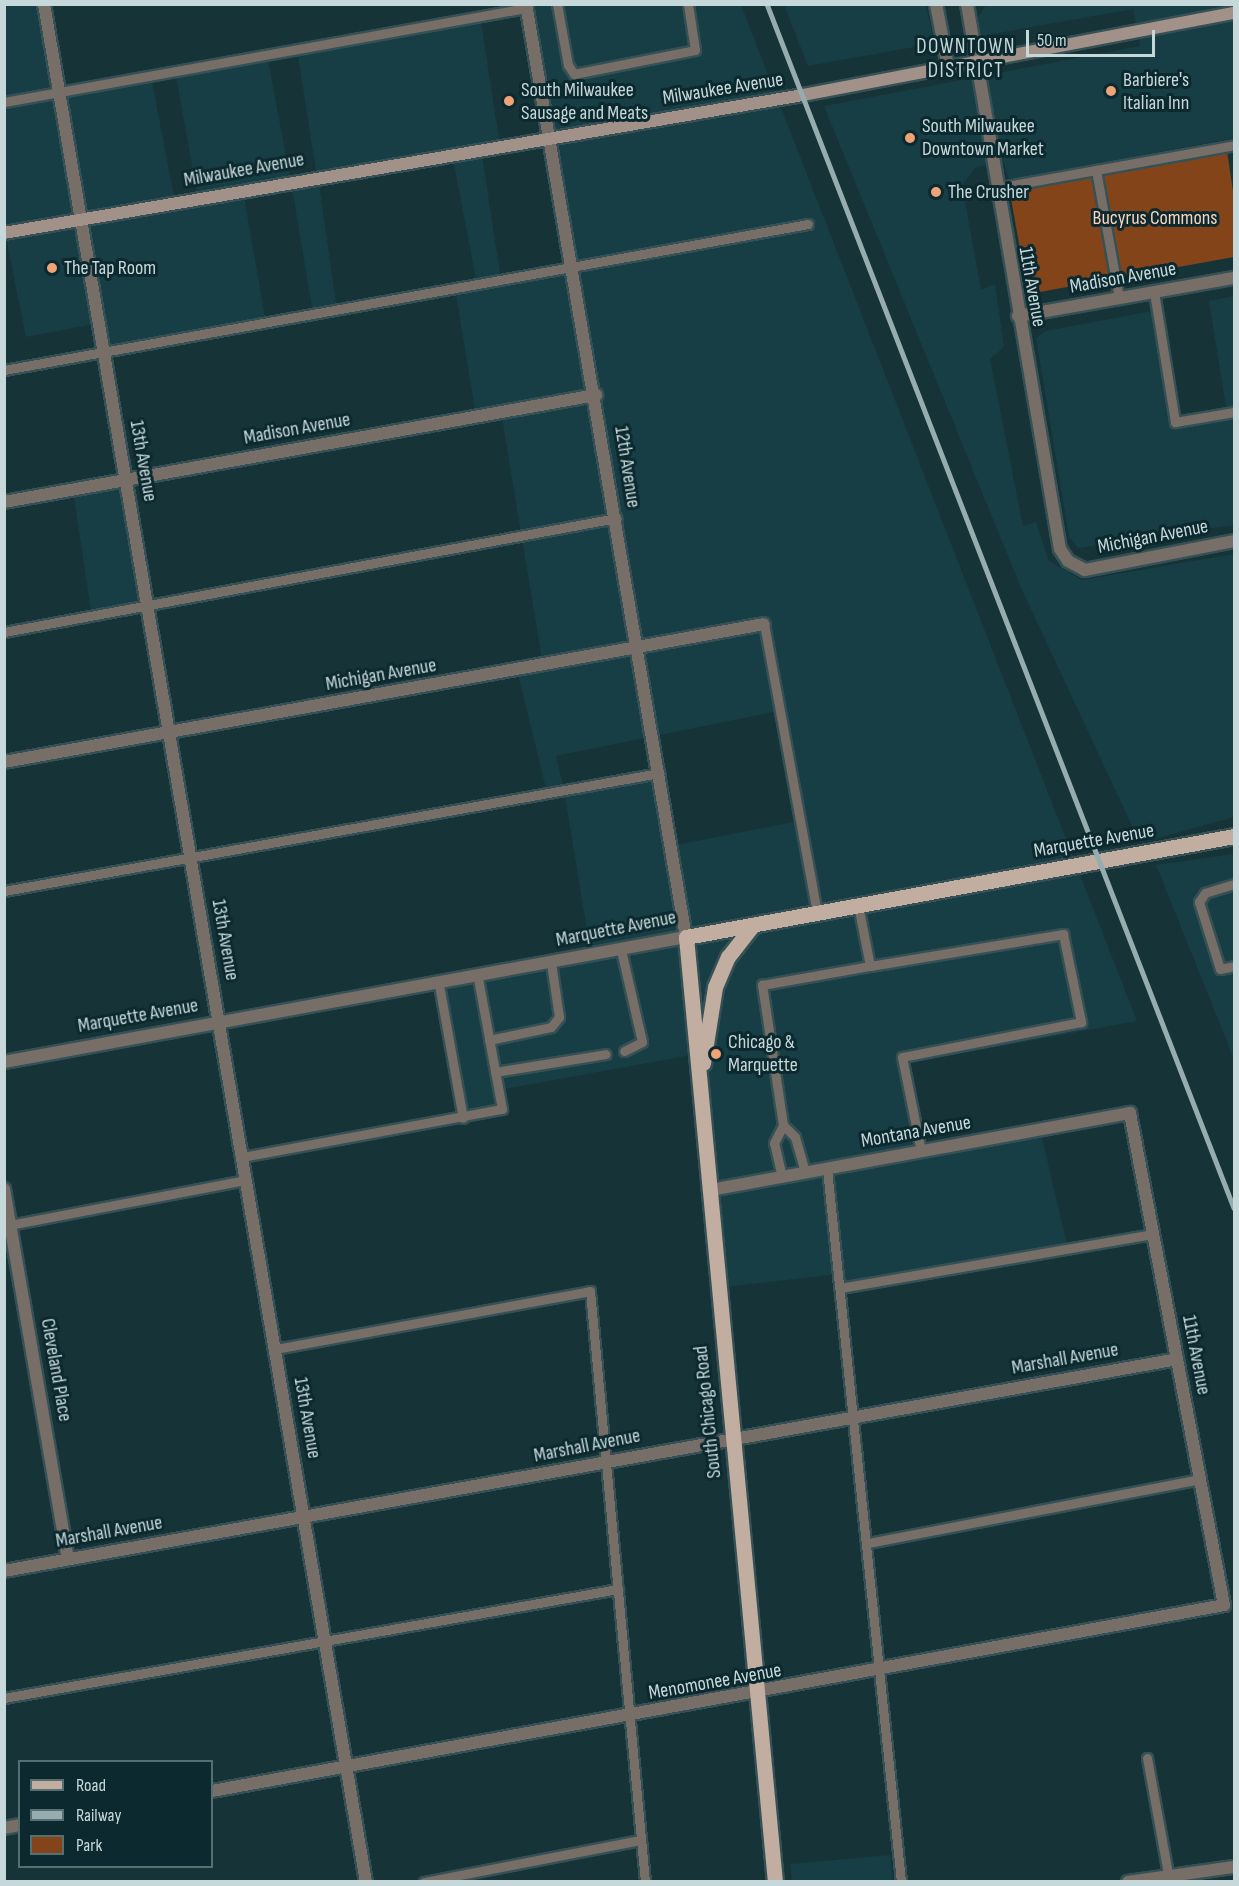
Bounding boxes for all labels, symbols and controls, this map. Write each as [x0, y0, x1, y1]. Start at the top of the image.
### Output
scale bar [1029, 18, 1158, 56]
text: 50 m [1037, 30, 1067, 51]
district label: DOWNTOWN DISTRICT [916, 34, 1016, 84]
street label: Milwaukee Avenue [661, 68, 785, 110]
place label: Barbiere's Italian Inn [1123, 68, 1189, 115]
place label: South Milwaukee Sausage and Meats [521, 78, 648, 125]
marker: Barbiere's Italian Inn [1104, 84, 1118, 98]
marker: South Milwaukee Sausage and Meats [502, 94, 516, 108]
place label: South Milwaukee Downtown Market [922, 114, 1044, 161]
marker: South Milwaukee Downtown Market [903, 131, 917, 145]
street label: Milwaukee Avenue [182, 148, 306, 192]
place label: The Crusher [948, 180, 1029, 204]
marker: The Crusher [929, 185, 943, 199]
park label: Bucyrus Commons [1093, 206, 1217, 230]
street label: 11th Avenue [1013, 245, 1051, 329]
place label: The Tap Room [64, 256, 156, 280]
street label: Madison Avenue [1068, 257, 1178, 299]
marker: The Tap Room [45, 261, 59, 275]
street label: Madison Avenue [242, 408, 352, 450]
street label: 13th Avenue [124, 418, 162, 504]
street label: 12th Avenue [609, 425, 645, 509]
street label: Michigan Avenue [1096, 515, 1210, 559]
street label: Michigan Avenue [324, 653, 438, 697]
street label: Marquette Avenue [1032, 819, 1156, 863]
street label: 13th Avenue [206, 897, 244, 983]
street label: Marquette Avenue [554, 906, 678, 952]
street label: Marquette Avenue [76, 994, 200, 1038]
place label: Chicago & Marquette [728, 1030, 798, 1077]
marker: Chicago & Marquette [709, 1047, 723, 1061]
street label: Montana Avenue [859, 1111, 973, 1153]
street label: 11th Avenue [1177, 1313, 1215, 1397]
street label: Cleveland Place [35, 1317, 77, 1423]
street label: Marshall Avenue [1010, 1338, 1120, 1380]
street label: South Chicago Road [689, 1345, 727, 1479]
street label: 13th Avenue [288, 1375, 326, 1461]
street label: Marshall Avenue [532, 1424, 642, 1468]
street label: Marshall Avenue [54, 1511, 164, 1553]
street label: Menomonee Avenue [647, 1658, 783, 1706]
legend [18, 1760, 213, 1868]
text: Road [76, 1775, 106, 1796]
text: Railway [76, 1805, 121, 1826]
text: Park [76, 1835, 102, 1856]

